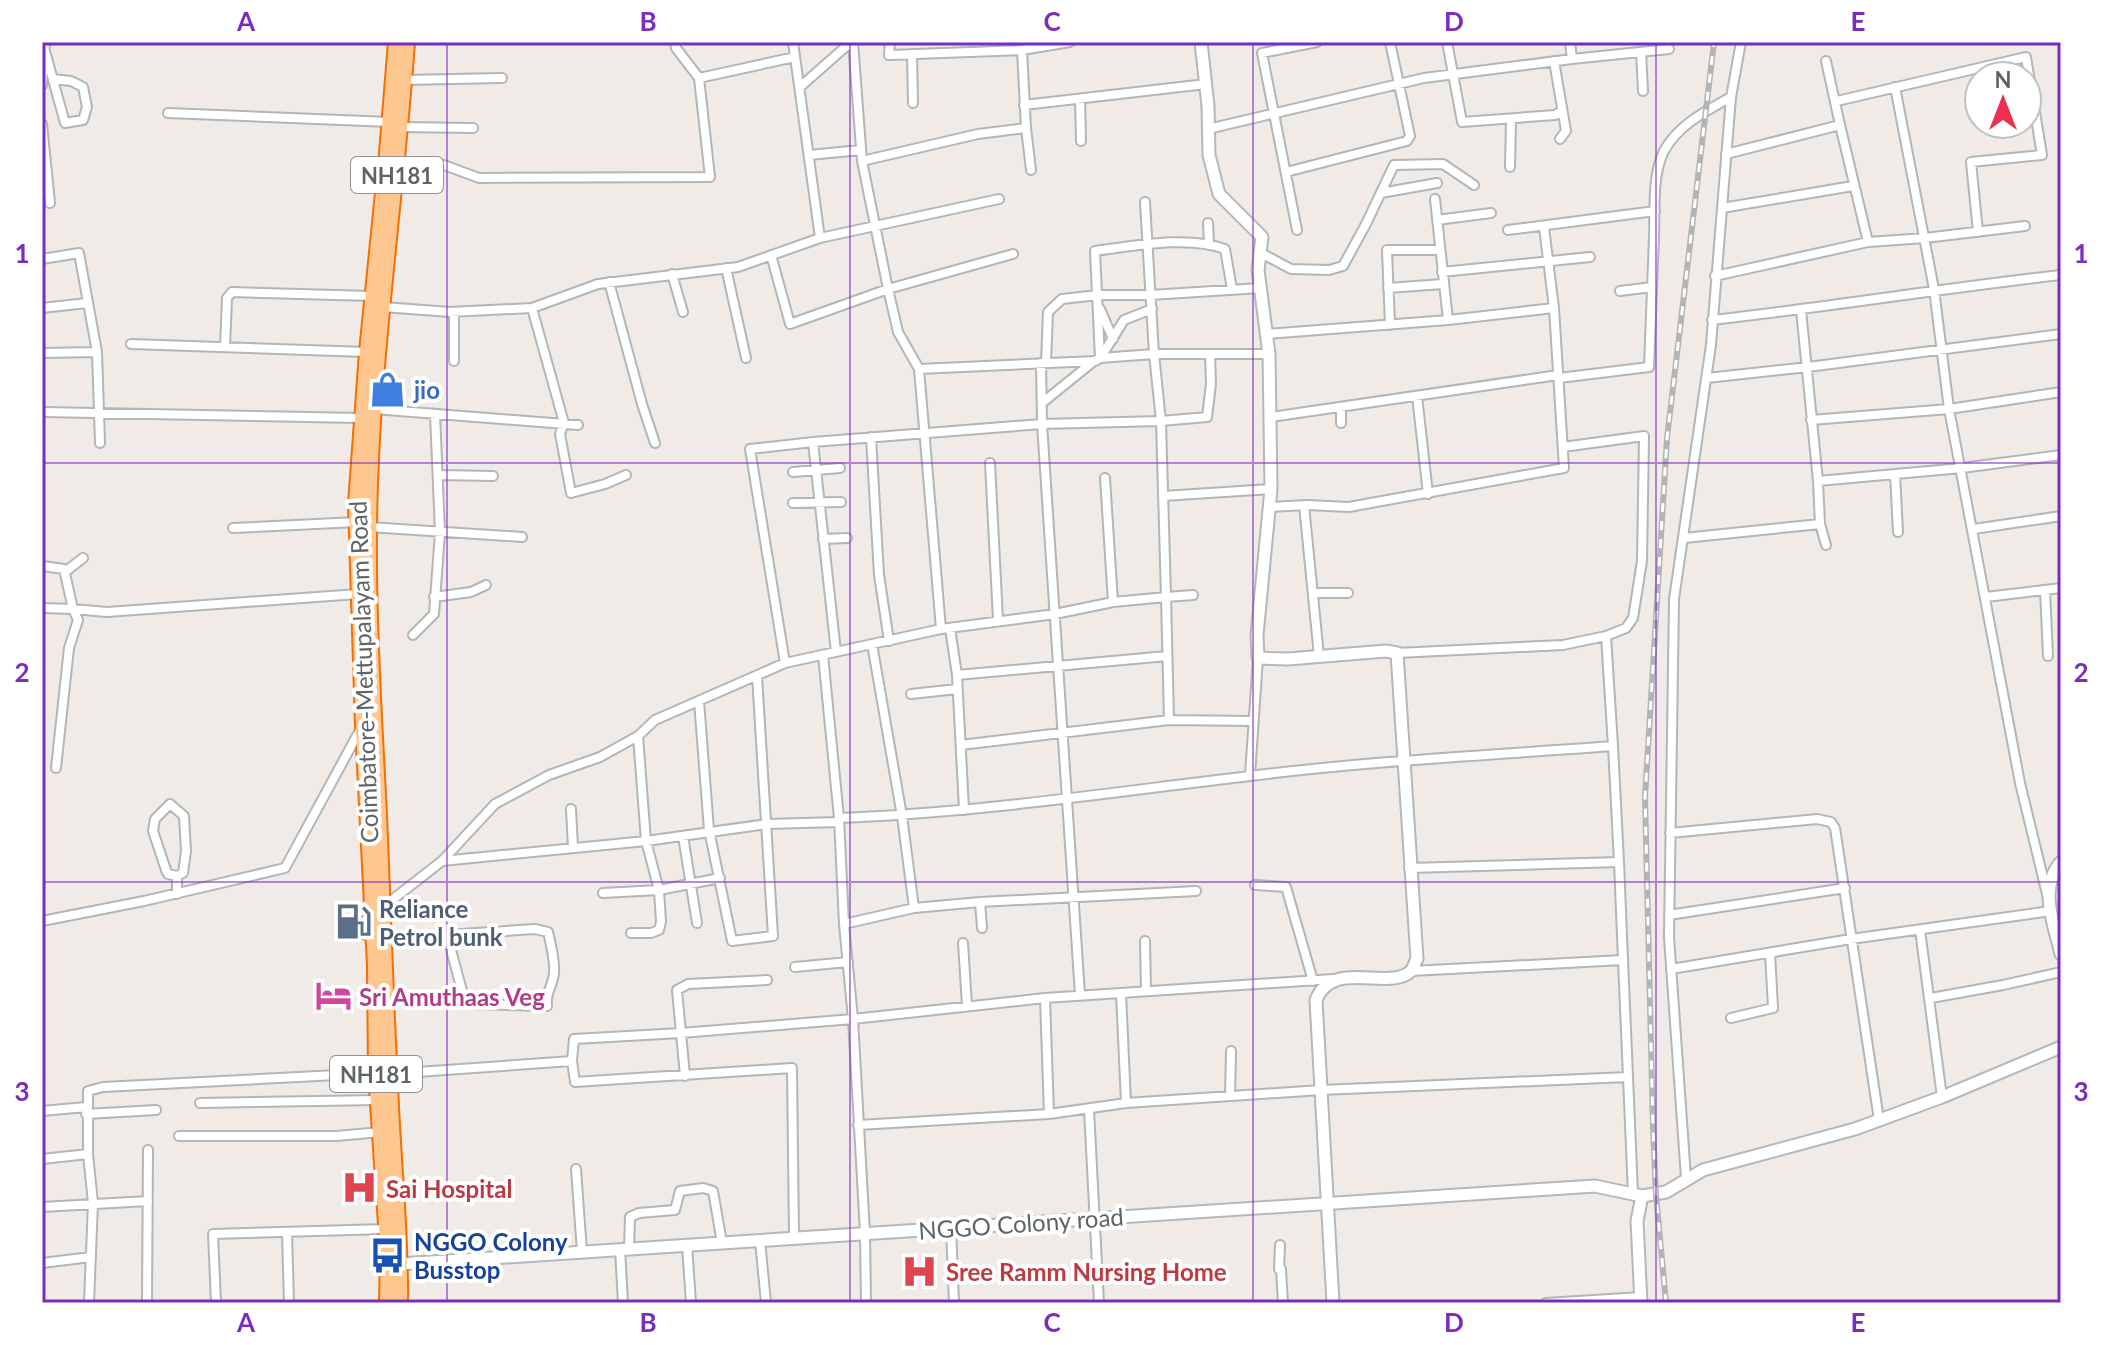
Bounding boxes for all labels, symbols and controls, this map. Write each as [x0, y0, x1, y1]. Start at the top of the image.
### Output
text: A [236, 5, 256, 37]
text: B [639, 5, 657, 37]
text: C [1043, 5, 1061, 37]
text: D [1444, 5, 1464, 37]
text: E [1851, 5, 1865, 37]
north arrow [1963, 60, 2043, 140]
text: N [1995, 66, 2011, 93]
road number: NH181 [351, 157, 443, 193]
text: 1 [14, 237, 30, 269]
text: 1 [2073, 237, 2089, 269]
shop icon: jio [369, 370, 407, 408]
place label: jio [413, 375, 440, 404]
street label: Coimbatore-Mettupalayam Road [343, 500, 383, 844]
text: 2 [14, 656, 30, 688]
text: 2 [2073, 656, 2089, 688]
place label: Reliance Petrol bunk [379, 894, 503, 951]
fuel station icon: Reliance Petrol bunk [334, 903, 372, 941]
hotel icon: Sri Amuthaas Veg [314, 977, 352, 1015]
place label: Sri Amuthaas Veg [359, 982, 545, 1011]
road number: NH181 [330, 1056, 422, 1092]
text: 3 [14, 1075, 30, 1107]
text: 3 [2073, 1075, 2089, 1107]
hospital icon: Sai Hospital [341, 1169, 379, 1207]
place label: Sai Hospital [386, 1174, 512, 1203]
street label: NGGO Colony road [917, 1201, 1125, 1245]
place label: NGGO Colony Busstop [414, 1227, 568, 1284]
bus stop icon: NGGO Colony Busstop [369, 1236, 407, 1274]
hospital icon: Sree Ramm Nursing Home [901, 1252, 939, 1290]
place label: Sree Ramm Nursing Home [946, 1257, 1227, 1286]
text: A [236, 1306, 256, 1338]
text: B [639, 1306, 657, 1338]
text: C [1043, 1306, 1061, 1338]
text: D [1444, 1306, 1464, 1338]
text: E [1851, 1306, 1865, 1338]

